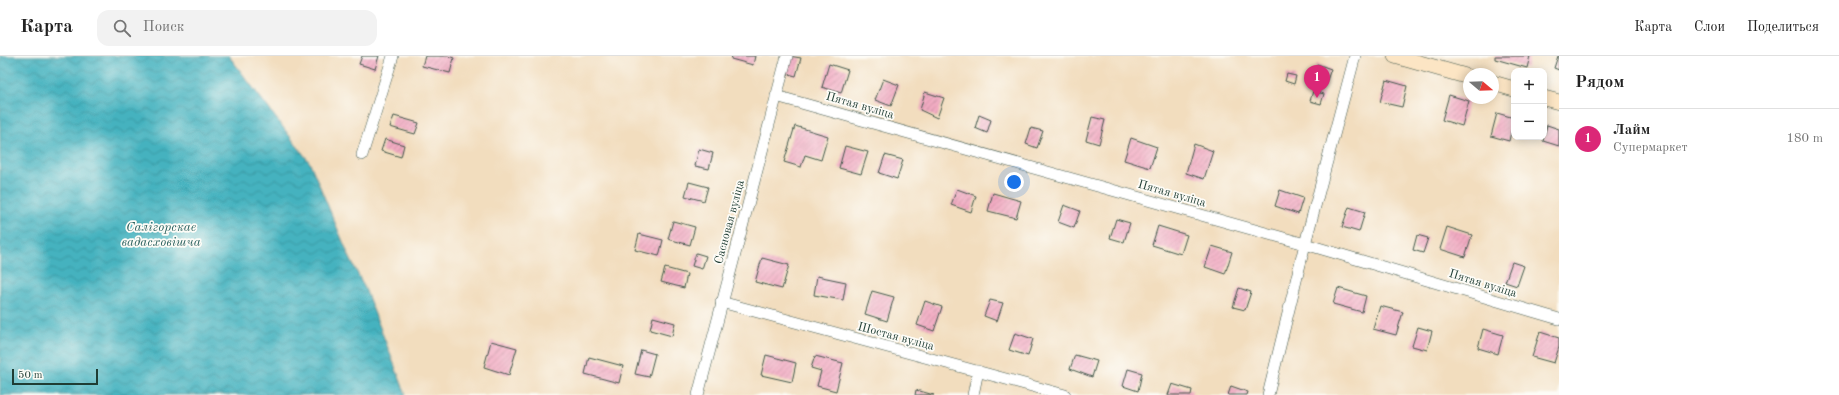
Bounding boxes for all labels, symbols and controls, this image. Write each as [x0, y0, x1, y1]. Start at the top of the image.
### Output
search box [97, 10, 377, 46]
icon: search [111, 17, 133, 39]
text: Карта [20, 18, 73, 37]
text: Поиск [143, 20, 184, 35]
text: Карта [1634, 20, 1672, 34]
text: Слои [1694, 20, 1725, 34]
text: Поделиться [1747, 20, 1819, 34]
pin: 1 [1304, 65, 1330, 98]
north arrow [1463, 68, 1499, 104]
map controls [1511, 68, 1547, 140]
button: + [1511, 68, 1547, 104]
text: Рядом [1575, 74, 1624, 91]
street label: Пятая вуліца [824, 90, 895, 121]
button: − [1511, 104, 1547, 140]
text: Лайм [1613, 123, 1651, 138]
text: 1 [1584, 132, 1592, 145]
text: 180 m [1786, 132, 1823, 145]
text: Супермаркет [1613, 141, 1688, 154]
your location [1004, 172, 1024, 192]
street label: Пятая вуліца [1136, 178, 1207, 209]
street label: Сасновая вуліца [712, 179, 747, 265]
water label: Салігорскае вадасховішча [121, 221, 201, 249]
street label: Пятая вуліца [1447, 267, 1518, 300]
street label: Шостая вуліца [856, 320, 936, 353]
scale bar [12, 367, 98, 386]
text: 50 m [18, 370, 43, 381]

